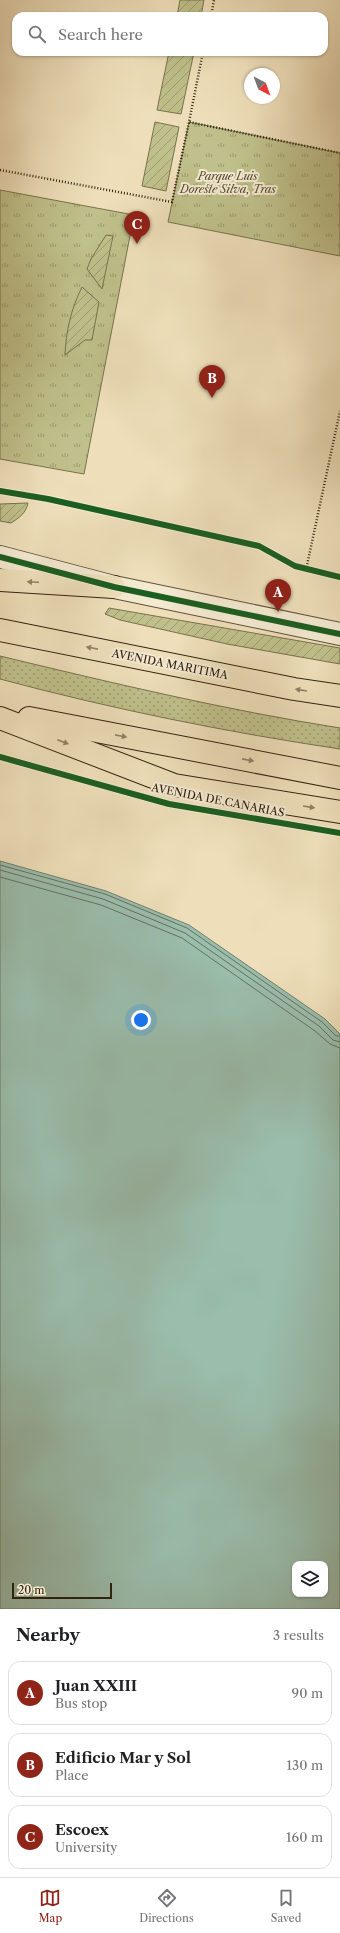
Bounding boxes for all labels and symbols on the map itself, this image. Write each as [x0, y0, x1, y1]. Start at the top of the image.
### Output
north arrow [244, 68, 280, 104]
park label: Parque Luis Doreste Silva, Tras [179, 169, 276, 196]
pin: C [124, 211, 150, 244]
pin: B [199, 365, 225, 398]
one-way arrow [27, 579, 39, 586]
pin: A [265, 579, 291, 612]
one-way arrow [85, 645, 98, 651]
street label: AVENIDA MARITIMA [110, 646, 230, 682]
one-way arrow [295, 687, 308, 693]
one-way arrow [115, 733, 127, 739]
one-way arrow [57, 739, 69, 745]
one-way arrow [242, 757, 255, 763]
street label: AVENIDA DE CANARIAS [149, 780, 286, 820]
one-way arrow [303, 804, 315, 810]
your location [131, 1010, 151, 1030]
scale bar [12, 1581, 112, 1600]

